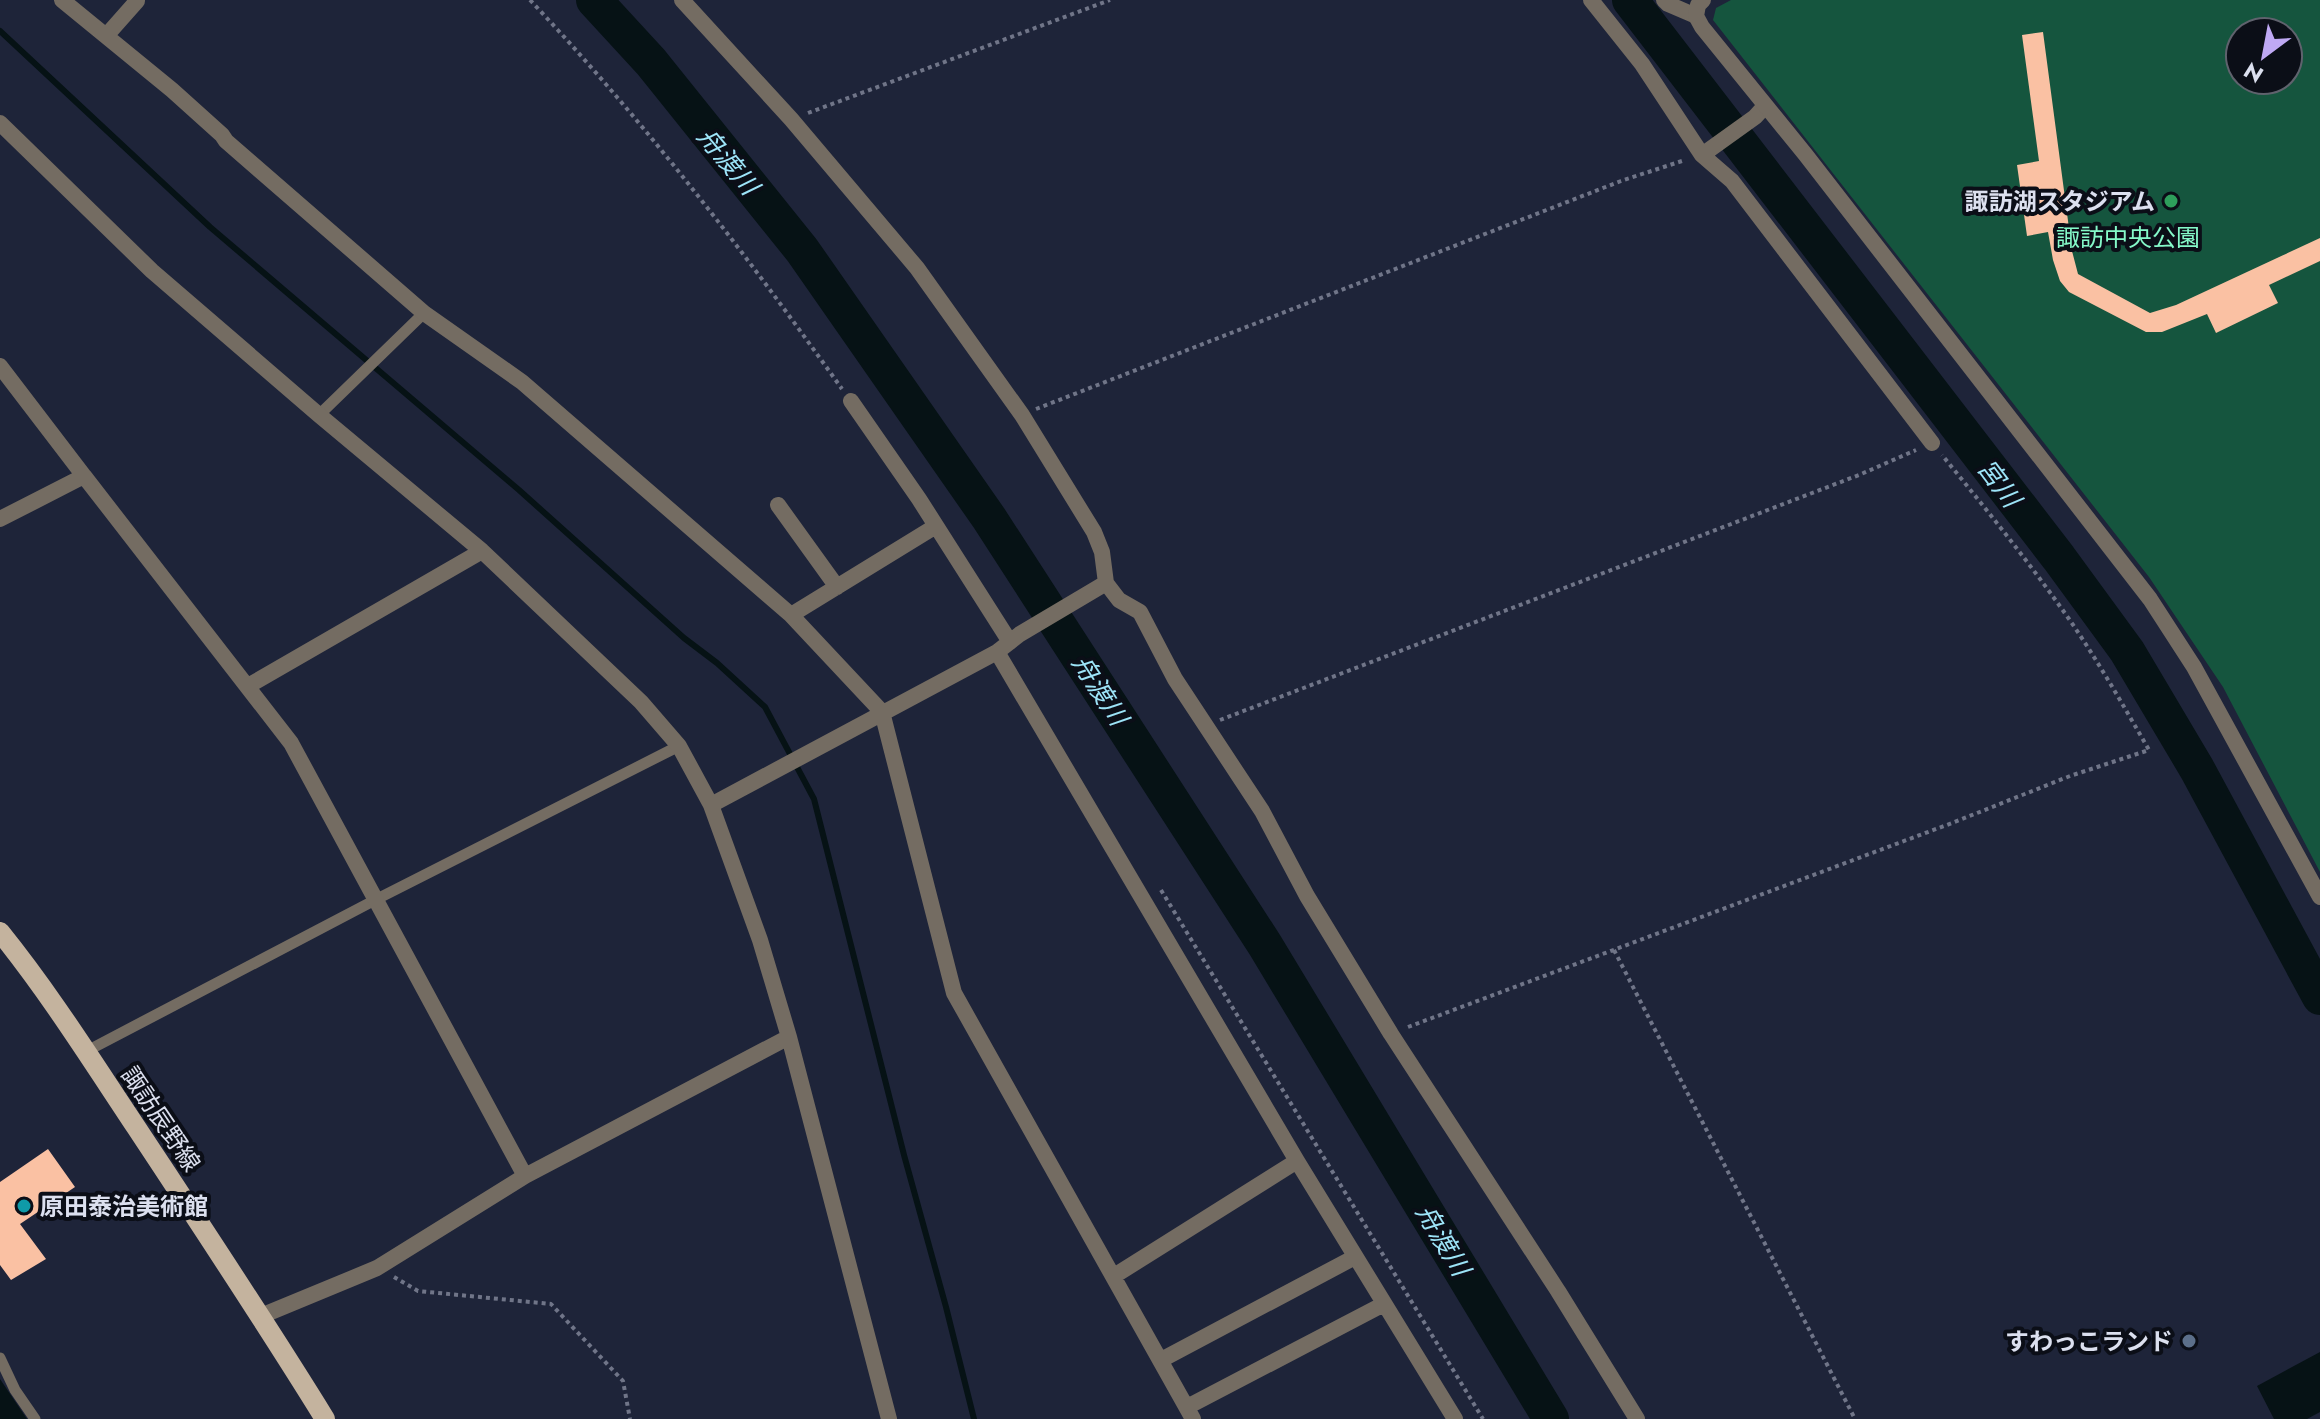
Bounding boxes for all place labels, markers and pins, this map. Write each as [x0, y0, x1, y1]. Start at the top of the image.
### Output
place label: 諏訪湖スタジアム [1965, 184, 2155, 219]
marker: 諏訪湖スタジアム [2162, 192, 2180, 210]
place label: 原田泰治美術館 [40, 1189, 208, 1224]
marker: 原田泰治美術館 [15, 1197, 33, 1215]
place label: すわっこランド [2005, 1324, 2173, 1359]
marker: すわっこランド [2180, 1332, 2198, 1350]

